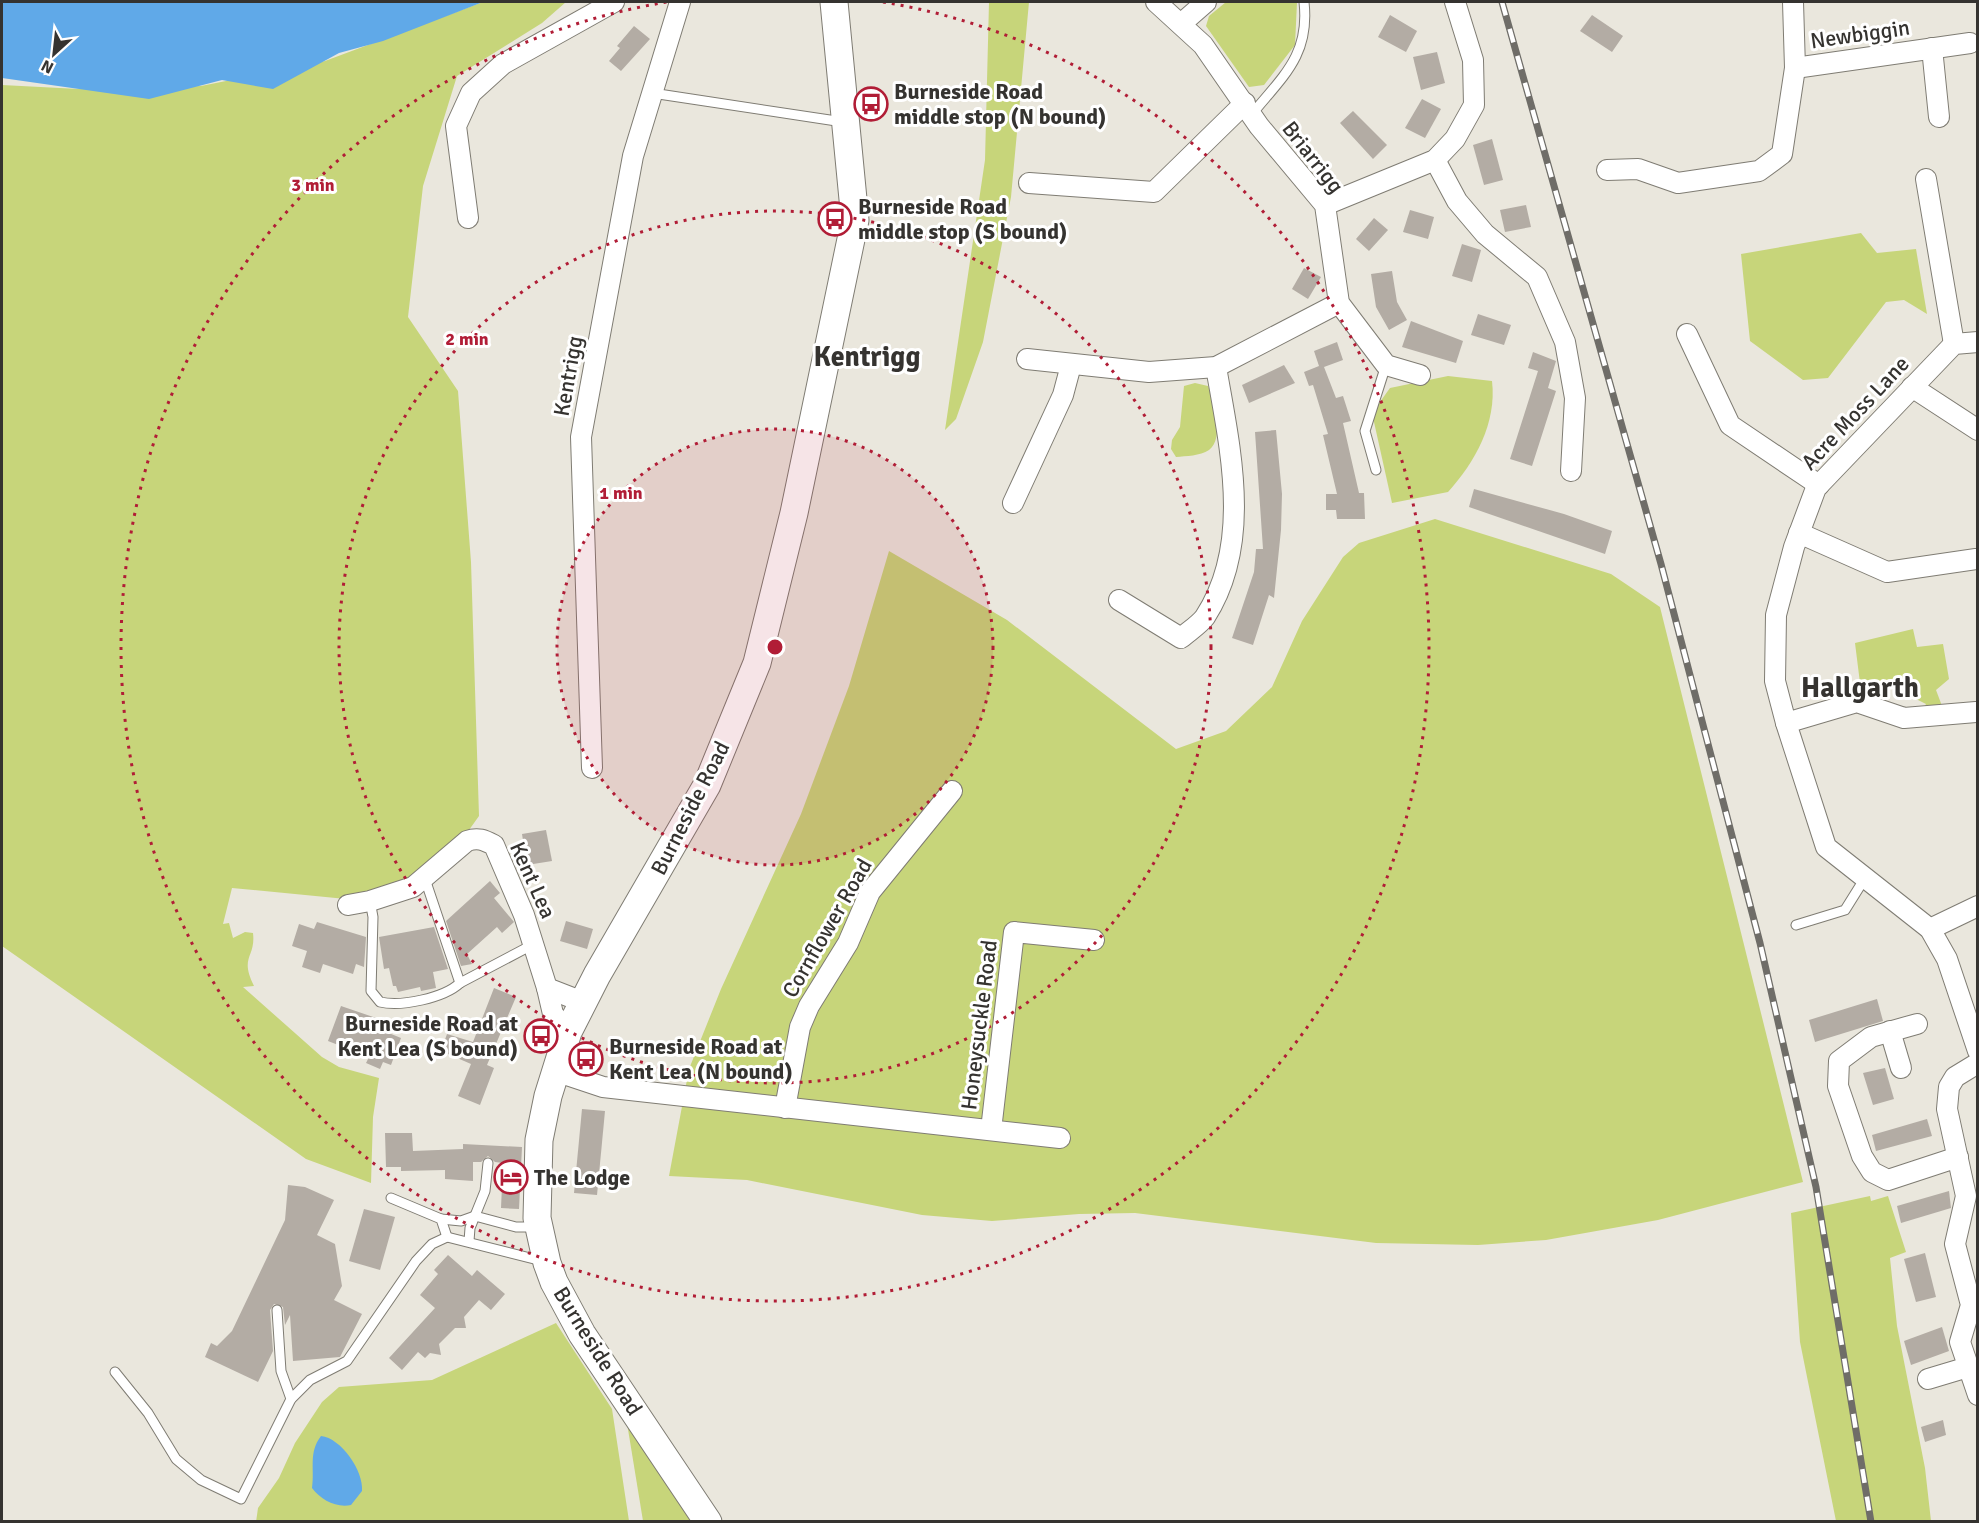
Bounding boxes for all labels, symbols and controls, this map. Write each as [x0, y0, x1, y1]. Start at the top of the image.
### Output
street label: Newbiggin [1808, 14, 1912, 54]
north arrow [24, 24, 84, 84]
text: N [38, 55, 57, 78]
place label: Burneside Road middle stop (N bound) [894, 78, 1106, 130]
bus stop icon: Burneside Road middle stop (N bound) [853, 86, 889, 122]
street label: Briarrigg [1276, 115, 1350, 199]
text: 3 min [291, 174, 335, 196]
place label: Burneside Road middle stop (S bound) [858, 193, 1067, 245]
bus stop icon: Burneside Road middle stop (S bound) [817, 201, 853, 237]
text: 2 min [445, 328, 489, 350]
street label: Kentrigg [548, 334, 588, 418]
district label: Kentrigg [814, 340, 920, 374]
street label: Acre Moss Lane [1795, 350, 1915, 476]
text: 1 min [599, 482, 643, 504]
centre of rings [765, 637, 785, 657]
district label: Hallgarth [1801, 671, 1919, 705]
street label: Burneside Road [645, 737, 735, 879]
street label: Kent Lea [504, 837, 562, 923]
street label: Cornflower Road [776, 854, 878, 1002]
street label: Honeysuckle Road [955, 938, 1003, 1112]
place label: Burneside Road at Kent Lea (S bound) [337, 1010, 518, 1062]
bus stop icon: Burneside Road at Kent Lea (S bound) [523, 1018, 559, 1054]
place label: Burneside Road at Kent Lea (N bound) [609, 1033, 793, 1085]
bus stop icon: Burneside Road at Kent Lea (N bound) [568, 1041, 604, 1077]
hotel icon: The Lodge [493, 1159, 529, 1195]
place label: The Lodge [534, 1164, 630, 1191]
street label: Burneside Road [548, 1282, 648, 1420]

